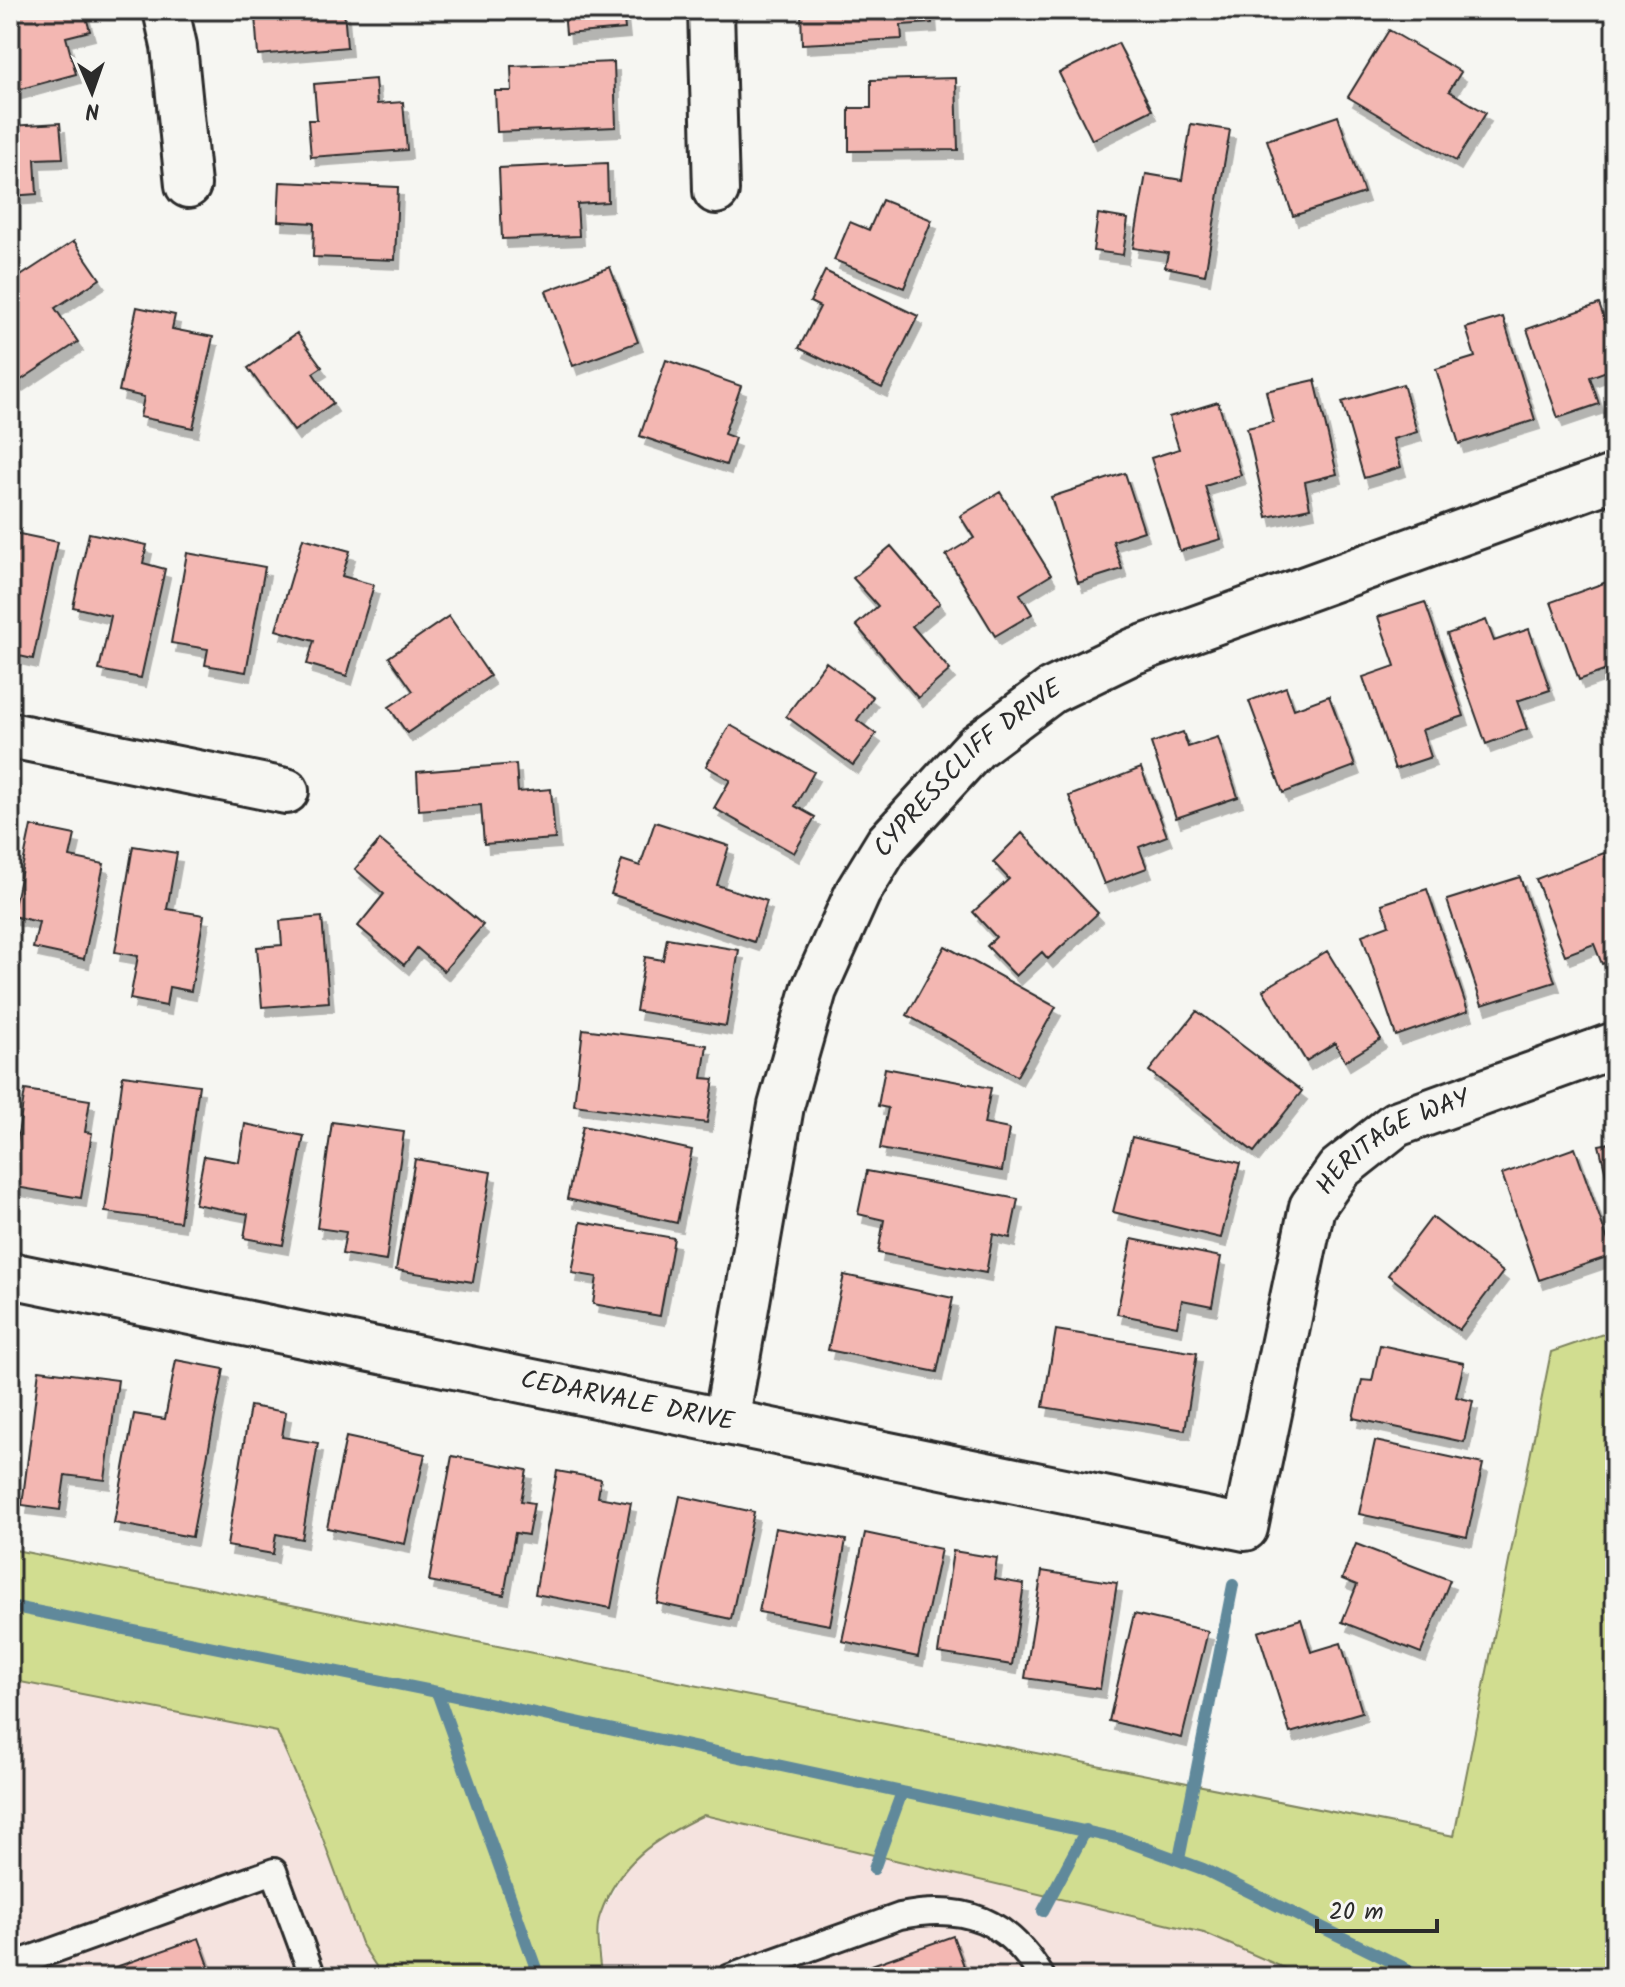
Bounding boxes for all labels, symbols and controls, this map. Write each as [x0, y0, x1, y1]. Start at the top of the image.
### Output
north arrow [52, 52, 132, 132]
text: N [85, 92, 100, 127]
street label: CYPRESSCLIFF DRIVE [863, 668, 1069, 866]
street label: HERITAGE WAY [1305, 1078, 1477, 1204]
street label: CEDARVALE DRIVE [517, 1359, 739, 1444]
scale bar [1317, 1883, 1437, 1933]
text: 20 m [1329, 1893, 1384, 1932]

